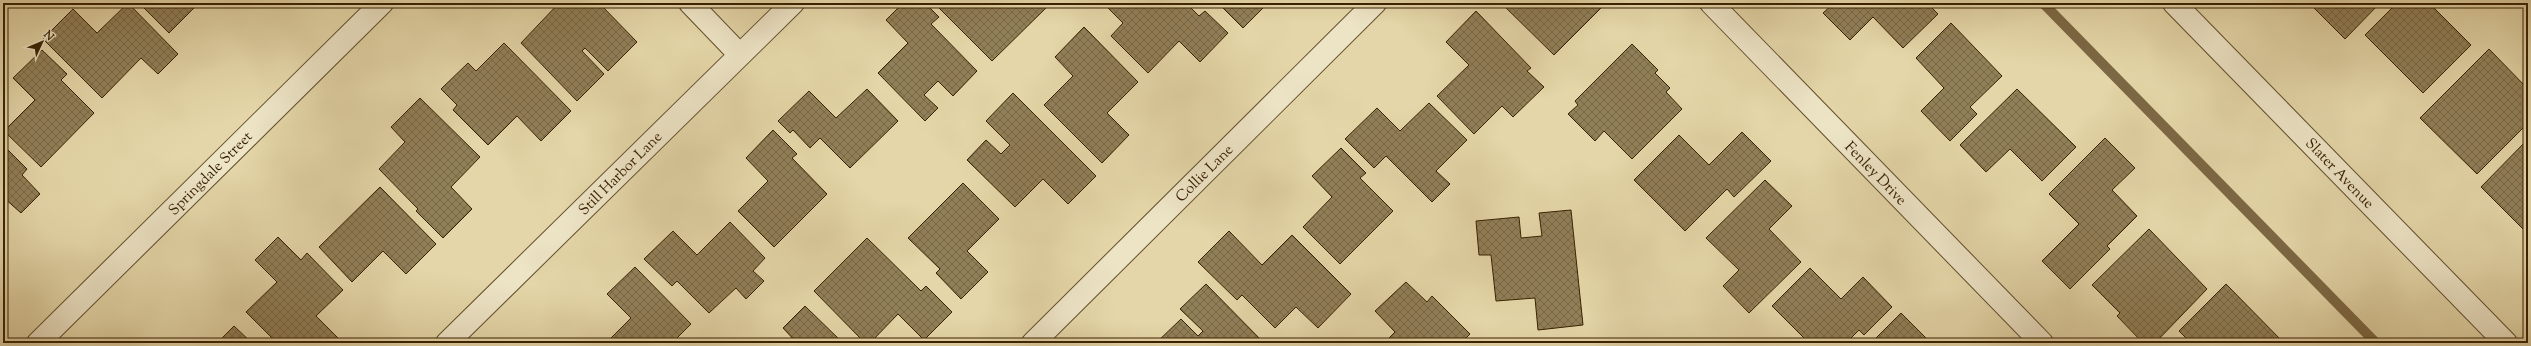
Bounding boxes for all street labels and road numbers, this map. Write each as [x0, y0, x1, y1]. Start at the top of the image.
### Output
street label: Springdale Street [164, 127, 258, 221]
street label: Still Harbor Lane [574, 127, 668, 221]
street label: Slater Avenue [2300, 134, 2378, 214]
street label: Fenley Drive [1839, 137, 1911, 211]
street label: Collie Lane [1171, 140, 1239, 208]

